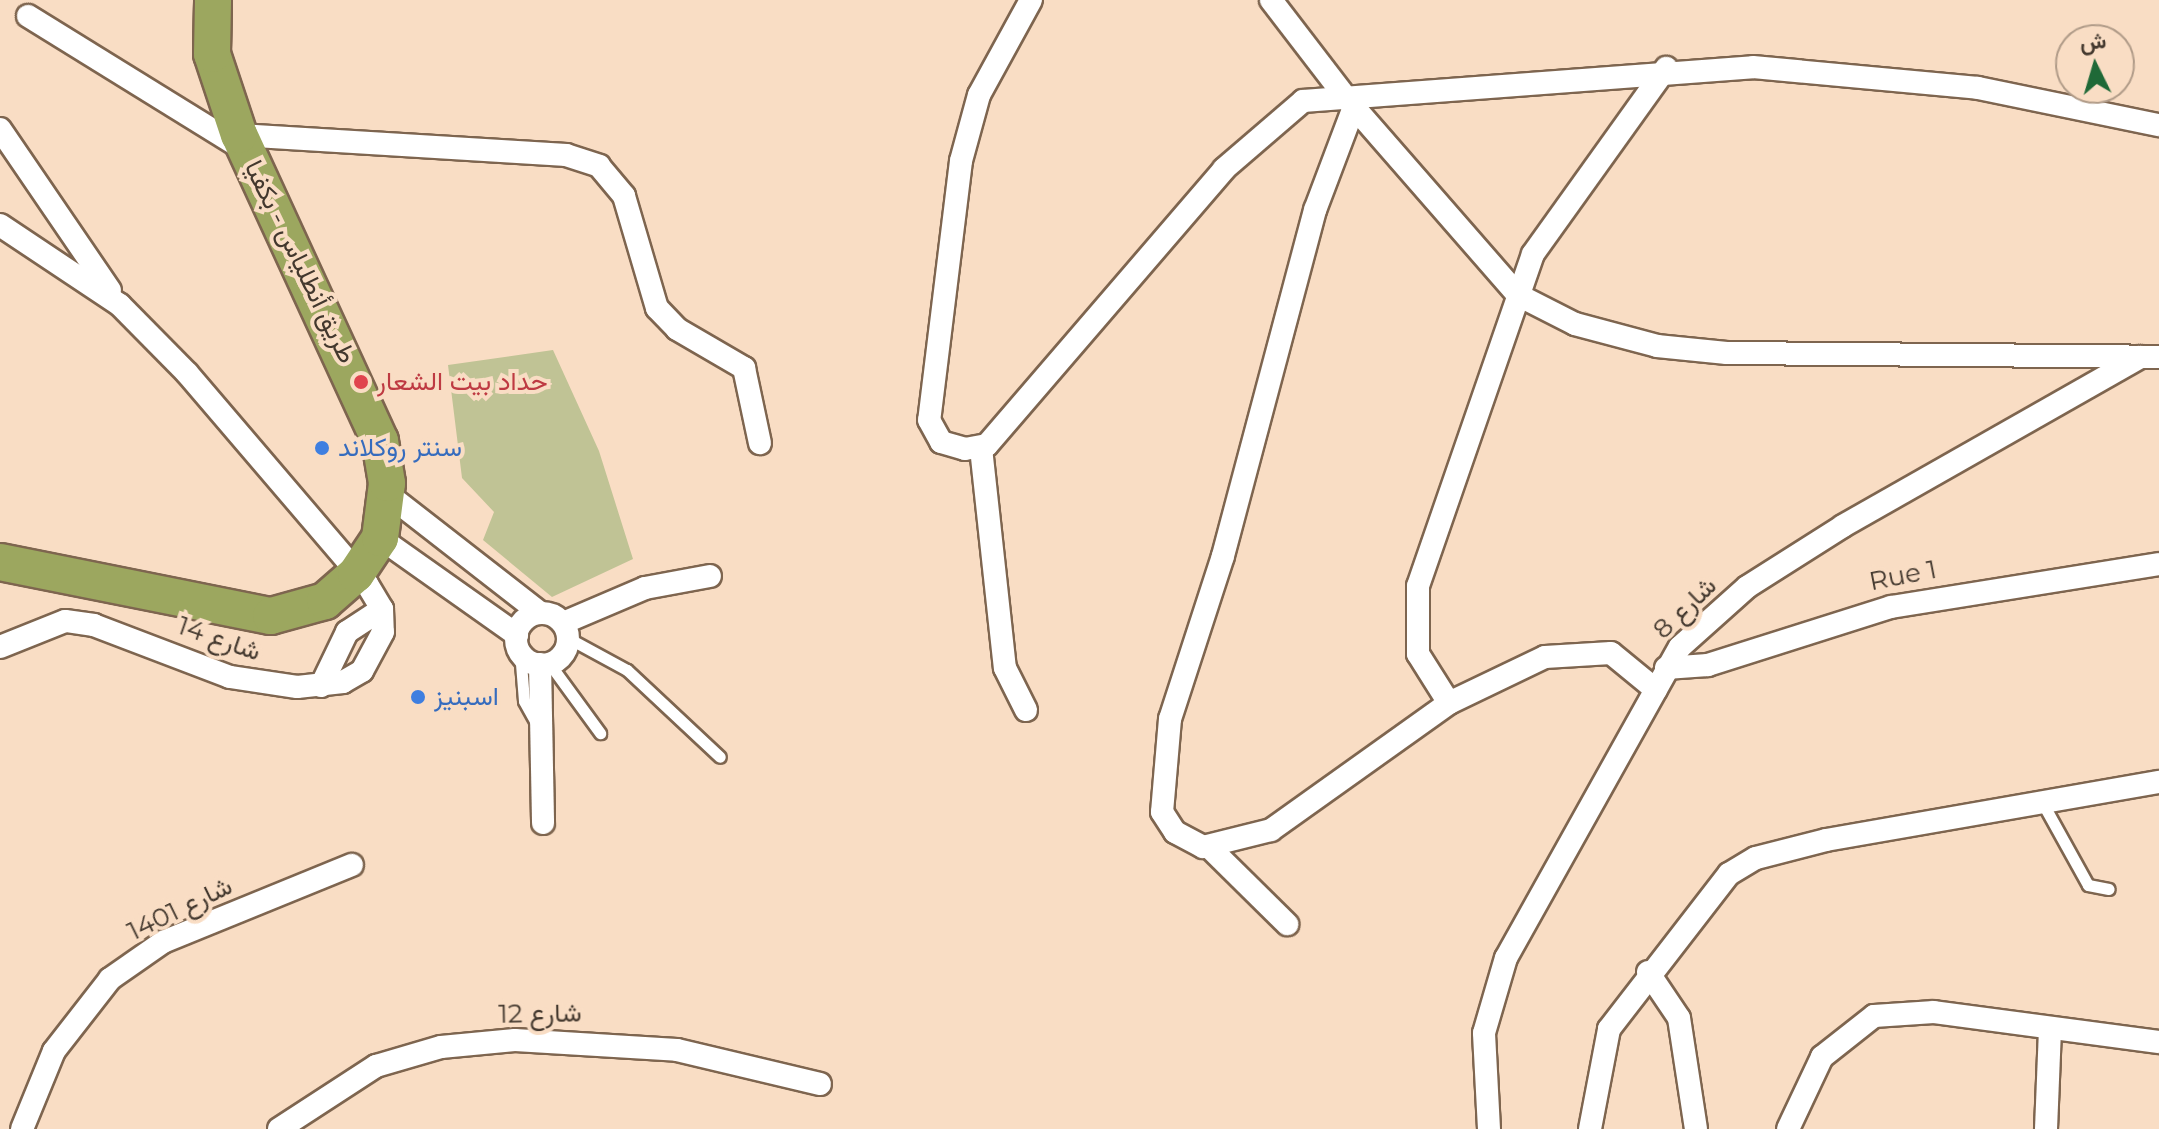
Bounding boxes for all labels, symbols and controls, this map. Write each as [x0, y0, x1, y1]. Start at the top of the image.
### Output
north arrow [2055, 24, 2135, 104]
text: ش [2079, 27, 2107, 56]
street label: طريق أنطلياس - بكفيا [237, 155, 363, 369]
place label: حداد بيت الشعار [377, 366, 548, 398]
marker: حداد بيت الشعار [352, 373, 370, 391]
place label: سنتر روكلاند [338, 432, 462, 464]
marker: سنتر روكلاند [313, 439, 331, 457]
street label: Rue 1 [1867, 554, 1939, 598]
street label: شارع 8 [1647, 570, 1723, 646]
street label: شارع 14 [173, 610, 265, 668]
place label: اسبنيز [434, 681, 499, 713]
marker: اسبنيز [409, 688, 427, 706]
street label: شارع 1401 [123, 870, 237, 948]
street label: شارع 12 [498, 998, 582, 1030]

